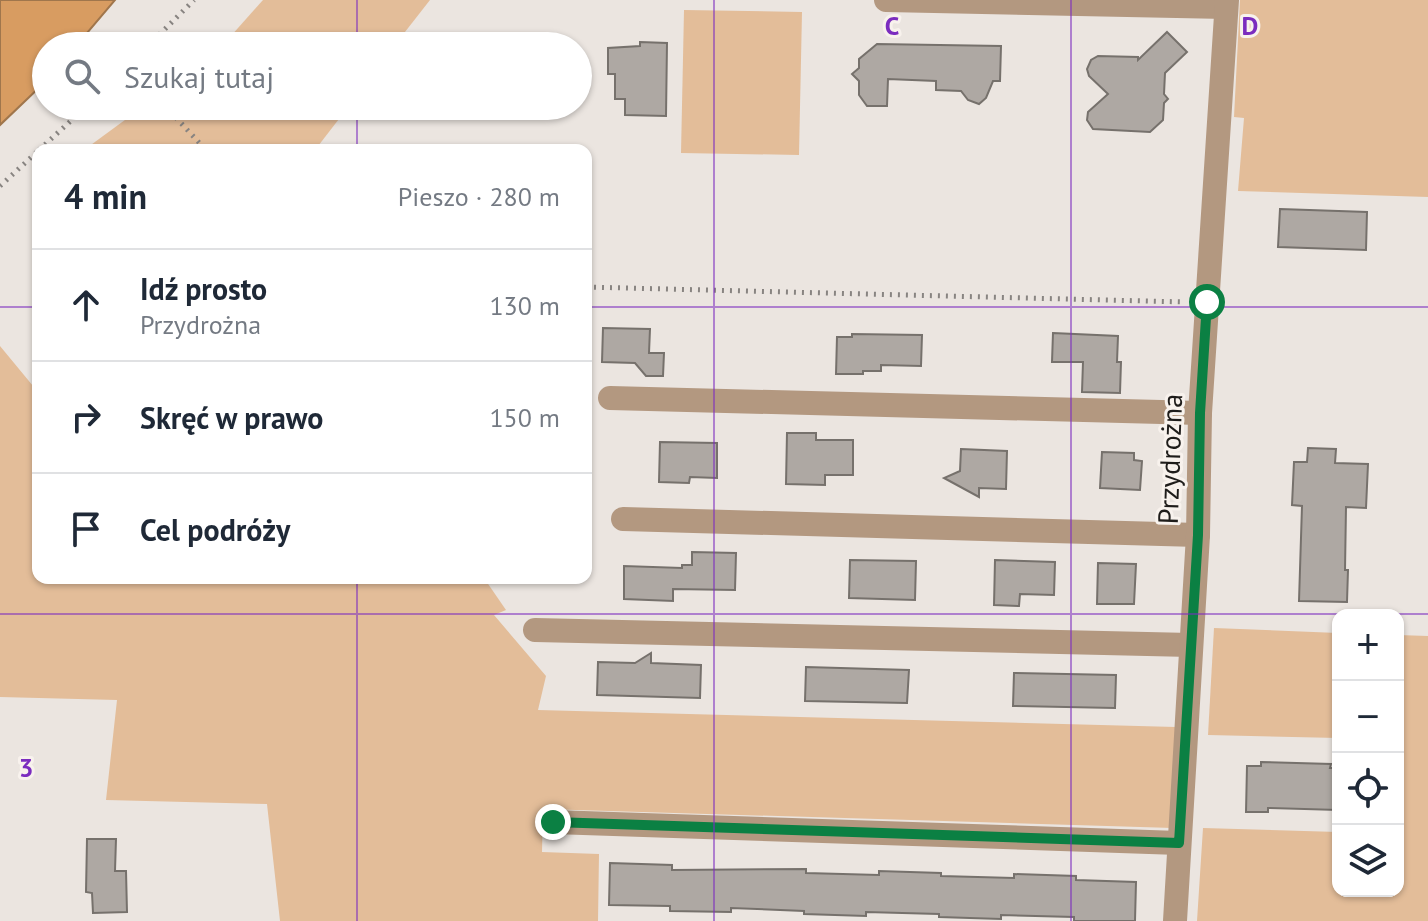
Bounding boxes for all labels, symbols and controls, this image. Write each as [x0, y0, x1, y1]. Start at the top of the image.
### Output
text: C [885, 9, 899, 42]
text: D [1242, 9, 1258, 42]
search box [32, 32, 592, 120]
icon: search [60, 54, 104, 98]
text: Szukaj tutaj [124, 57, 274, 96]
text: 4 min [64, 174, 147, 218]
text: Pieszo · 280 m [398, 180, 560, 213]
text: Idź prosto [140, 269, 267, 308]
icon: ahead [64, 283, 108, 327]
route start [1189, 284, 1225, 320]
text: 130 m [489, 289, 560, 322]
text: Przydrożna [140, 308, 261, 341]
street label: Przydrożna [1149, 393, 1190, 525]
icon: right [64, 395, 108, 439]
text: Skręć w prawo [140, 398, 323, 437]
text: 150 m [489, 401, 560, 434]
icon: arrive [64, 507, 108, 551]
text: Cel podróży [140, 510, 290, 549]
map controls [1332, 609, 1404, 897]
button: + [1332, 609, 1404, 681]
button: − [1332, 681, 1404, 753]
text: 3 [19, 751, 33, 784]
button: locate [1332, 753, 1404, 825]
route end [535, 804, 571, 840]
button: layers [1332, 825, 1404, 897]

